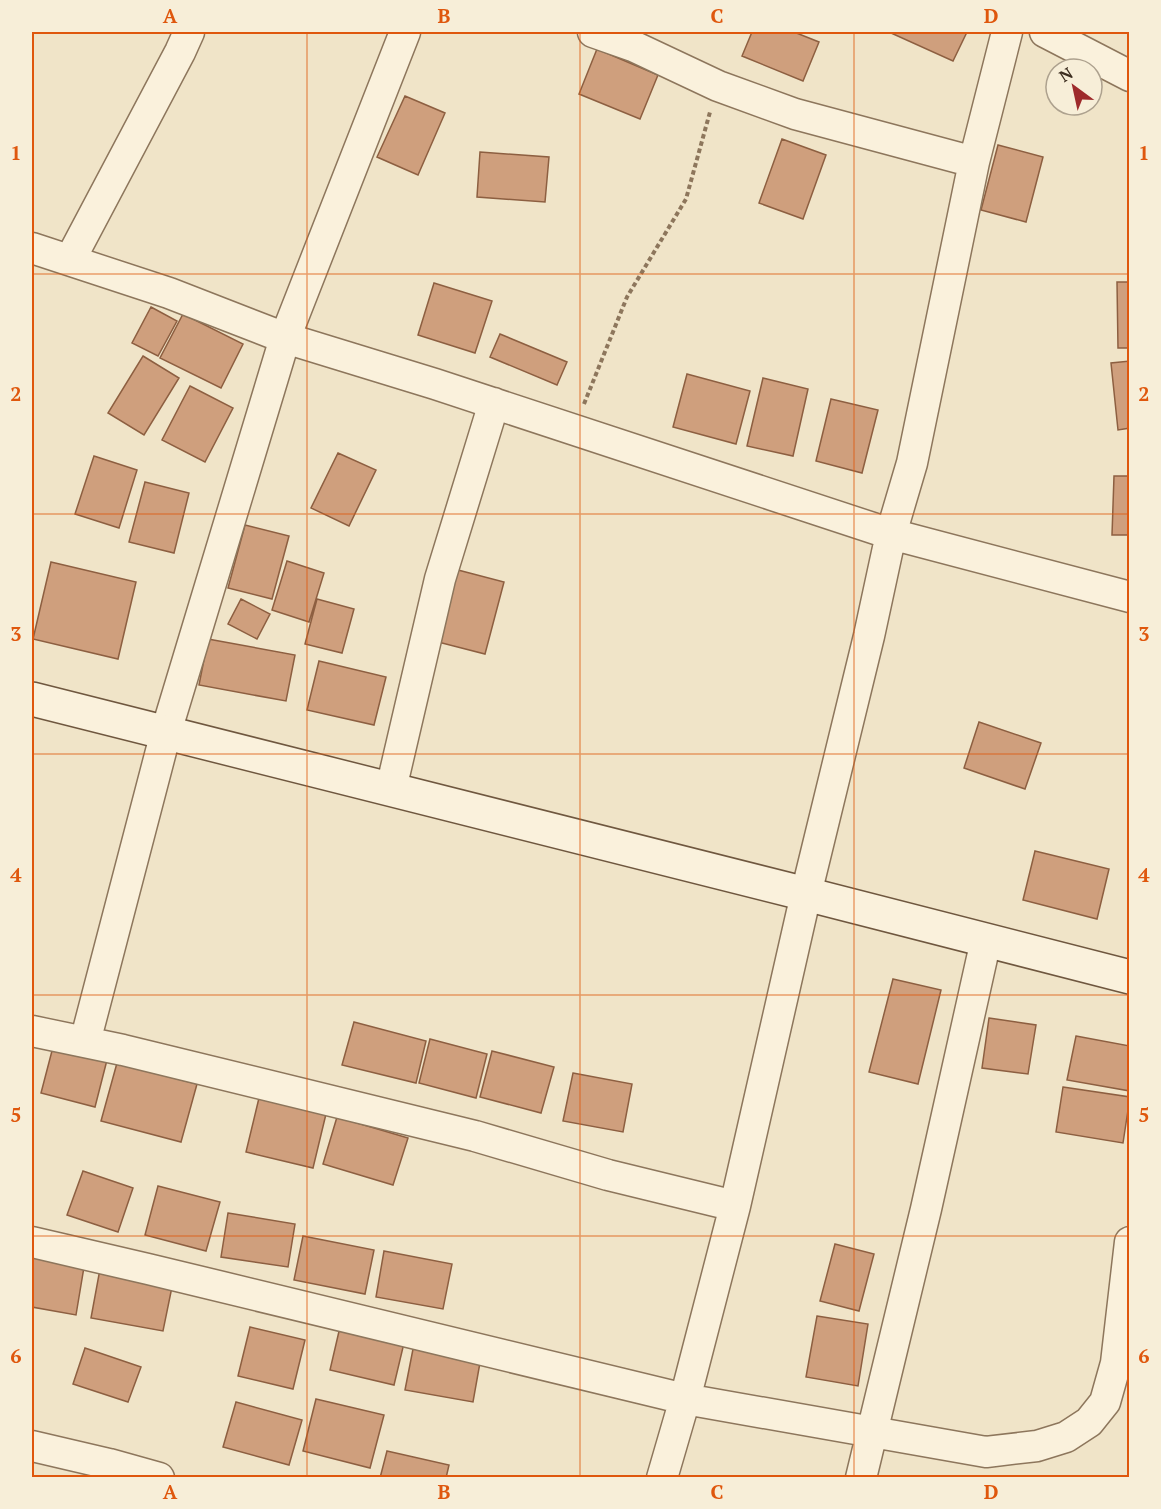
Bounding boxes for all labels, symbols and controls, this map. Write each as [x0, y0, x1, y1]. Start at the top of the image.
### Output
text: A [163, 2, 178, 29]
text: B [438, 2, 451, 29]
text: C [710, 2, 724, 29]
text: D [984, 2, 998, 29]
north arrow [1044, 57, 1104, 117]
text: N [1055, 62, 1077, 87]
text: 1 [10, 139, 22, 166]
text: 1 [1138, 139, 1150, 166]
text: 2 [10, 380, 22, 407]
text: 2 [1138, 380, 1150, 407]
text: 3 [10, 620, 22, 647]
text: 3 [1138, 620, 1150, 647]
text: 4 [10, 861, 22, 888]
text: 4 [1138, 861, 1150, 888]
text: 5 [10, 1101, 22, 1128]
text: 5 [1138, 1101, 1150, 1128]
text: 6 [10, 1342, 22, 1369]
text: 6 [1138, 1342, 1150, 1369]
text: A [163, 1478, 178, 1505]
text: B [438, 1478, 451, 1505]
text: C [710, 1478, 724, 1505]
text: D [984, 1478, 998, 1505]

